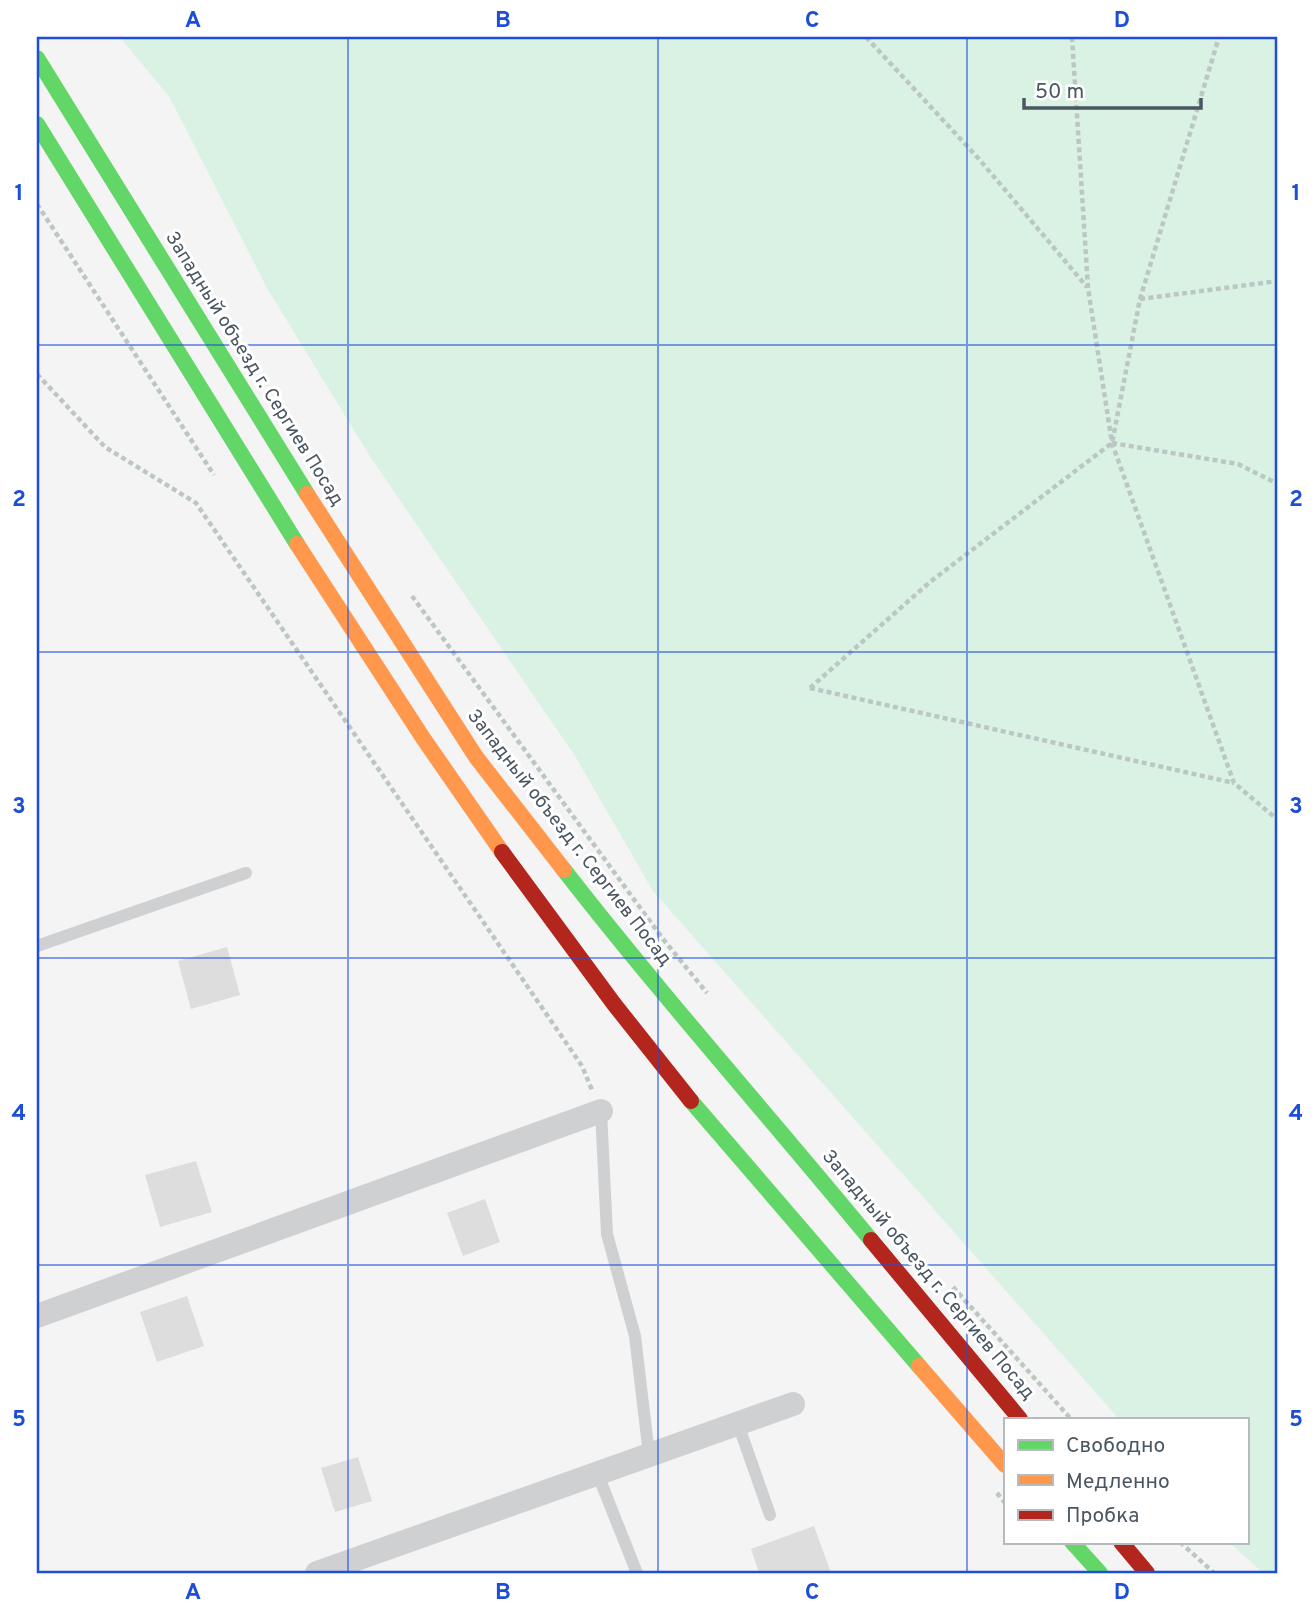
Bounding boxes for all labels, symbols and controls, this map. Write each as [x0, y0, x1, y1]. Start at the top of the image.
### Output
text: A [185, 7, 201, 36]
text: B [495, 7, 511, 36]
text: C [805, 7, 819, 36]
text: D [1114, 7, 1130, 36]
scale bar [1024, 66, 1201, 110]
text: 50 m [1035, 79, 1084, 106]
text: 1 [14, 180, 24, 209]
text: 1 [1291, 180, 1301, 209]
street label: Западный объезд г. Сергиев Посад [159, 227, 349, 511]
text: 2 [12, 486, 26, 515]
text: 2 [1289, 486, 1303, 515]
street label: Западный объезд г. Сергиев Посад [461, 705, 677, 971]
text: 3 [12, 793, 26, 822]
text: 3 [1289, 793, 1303, 822]
text: 4 [12, 1100, 26, 1129]
text: 4 [1289, 1100, 1303, 1129]
street label: Западный объезд г. Сергиев Посад [816, 1145, 1040, 1405]
text: 5 [12, 1406, 26, 1435]
text: 5 [1289, 1406, 1303, 1435]
legend [1004, 1418, 1248, 1544]
text: Свободно [1066, 1433, 1165, 1460]
text: Медленно [1066, 1469, 1170, 1496]
text: Пробка [1066, 1503, 1139, 1530]
text: A [185, 1579, 201, 1608]
text: B [495, 1579, 511, 1608]
text: C [805, 1579, 819, 1608]
text: D [1114, 1579, 1130, 1608]

